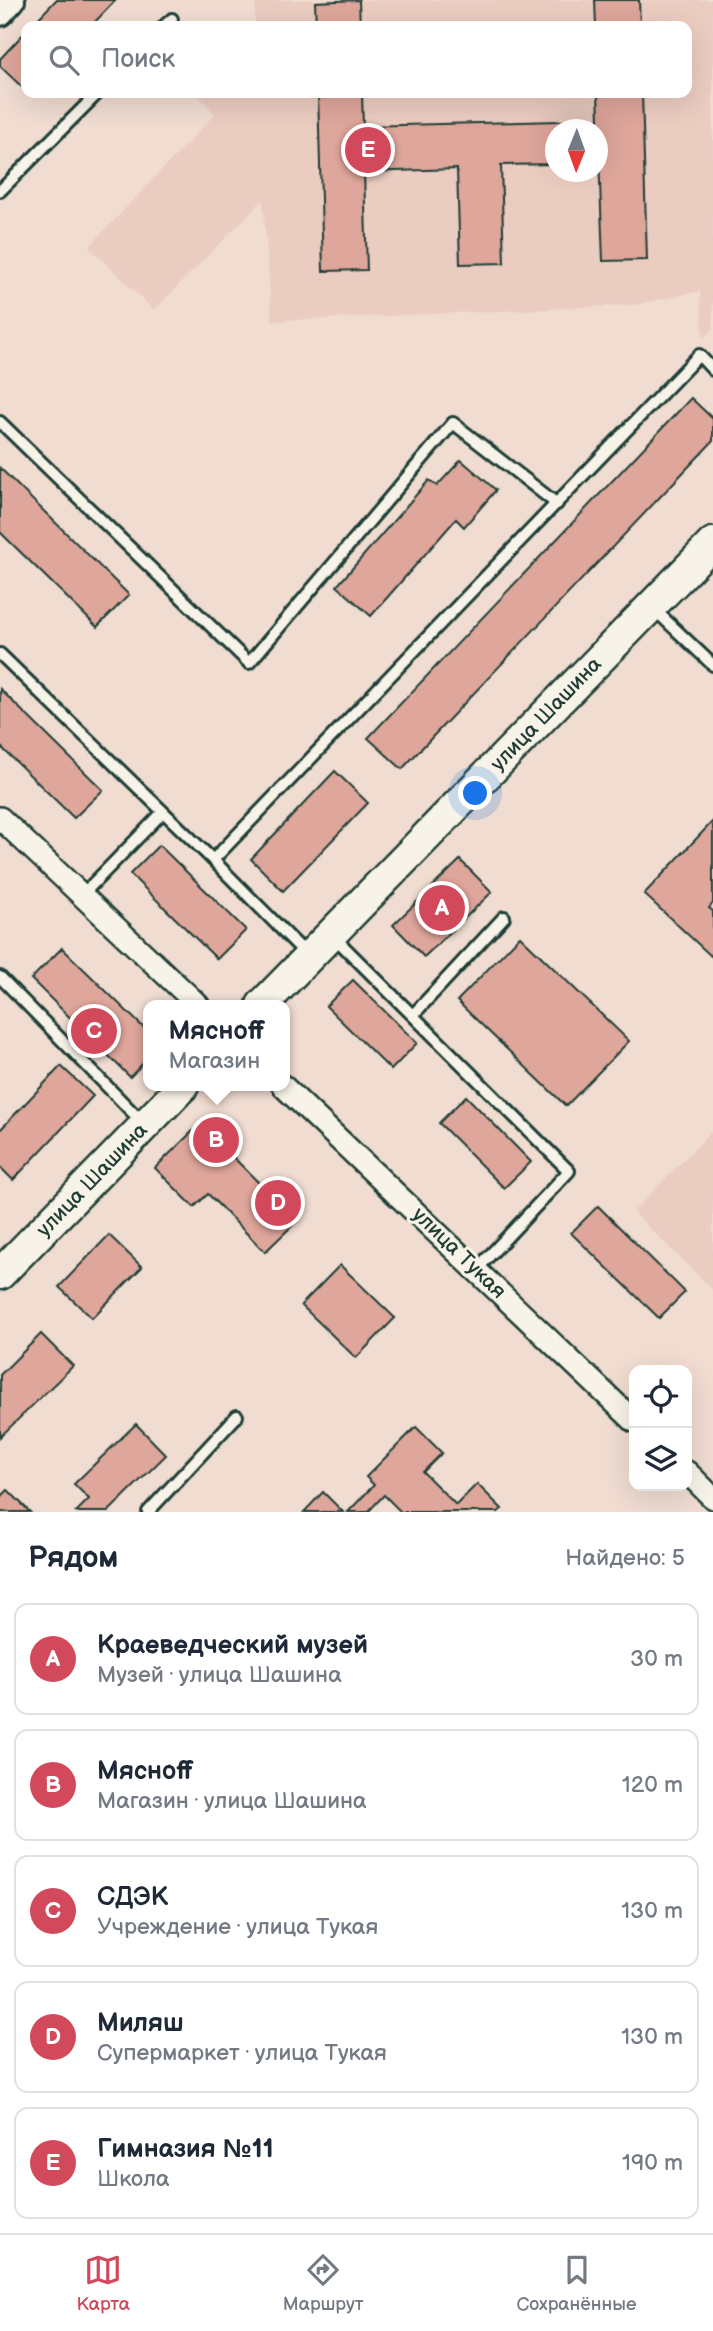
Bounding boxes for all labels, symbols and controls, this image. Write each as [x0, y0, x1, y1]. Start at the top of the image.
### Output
search box [21, 21, 692, 98]
icon: search [45, 41, 83, 79]
text: Поиск [101, 44, 175, 75]
north arrow [545, 119, 608, 182]
pin: E [345, 124, 391, 176]
street label: улица Шашина [485, 651, 607, 776]
your location [458, 776, 492, 810]
pin: A [419, 882, 465, 934]
popup [143, 1000, 290, 1091]
pin: C [71, 1005, 117, 1057]
text: Мясноff [168, 1016, 265, 1047]
text: Магазин [168, 1047, 260, 1075]
pin: B [193, 1114, 239, 1166]
street label: улица Шашина [31, 1117, 153, 1242]
pin: D [255, 1177, 301, 1229]
street label: улица Тукая [407, 1202, 511, 1304]
map controls [629, 1365, 692, 1491]
button: locate [629, 1365, 692, 1428]
button: layers [629, 1428, 692, 1491]
text: Рядом [28, 1540, 118, 1576]
text: Найдено: 5 [565, 1544, 685, 1572]
text: Краеведческий музей [97, 1630, 368, 1661]
text: A [46, 1645, 60, 1673]
text: 30 m [630, 1645, 683, 1673]
text: Музей · улица Шашина [97, 1661, 342, 1689]
text: Мясноff [97, 1756, 193, 1787]
text: B [45, 1771, 61, 1799]
text: 120 m [622, 1771, 683, 1799]
text: Магазин · улица Шашина [97, 1787, 367, 1815]
text: СДЭК [97, 1882, 168, 1913]
text: C [45, 1897, 61, 1925]
text: 130 m [621, 1897, 683, 1925]
text: Учреждение · улица Тукая [97, 1913, 378, 1941]
text: Миляш [97, 2008, 184, 2039]
text: D [45, 2023, 61, 2051]
text: 130 m [621, 2023, 683, 2051]
text: Супермаркет · улица Тукая [97, 2039, 387, 2067]
text: Гимназия №11 [97, 2134, 274, 2165]
text: E [46, 2149, 60, 2177]
text: 190 m [622, 2149, 683, 2177]
text: Школа [97, 2165, 170, 2193]
tab: Карта [76, 2251, 130, 2316]
tab: Маршрут [283, 2251, 364, 2316]
tab: Сохранённые [517, 2251, 637, 2316]

